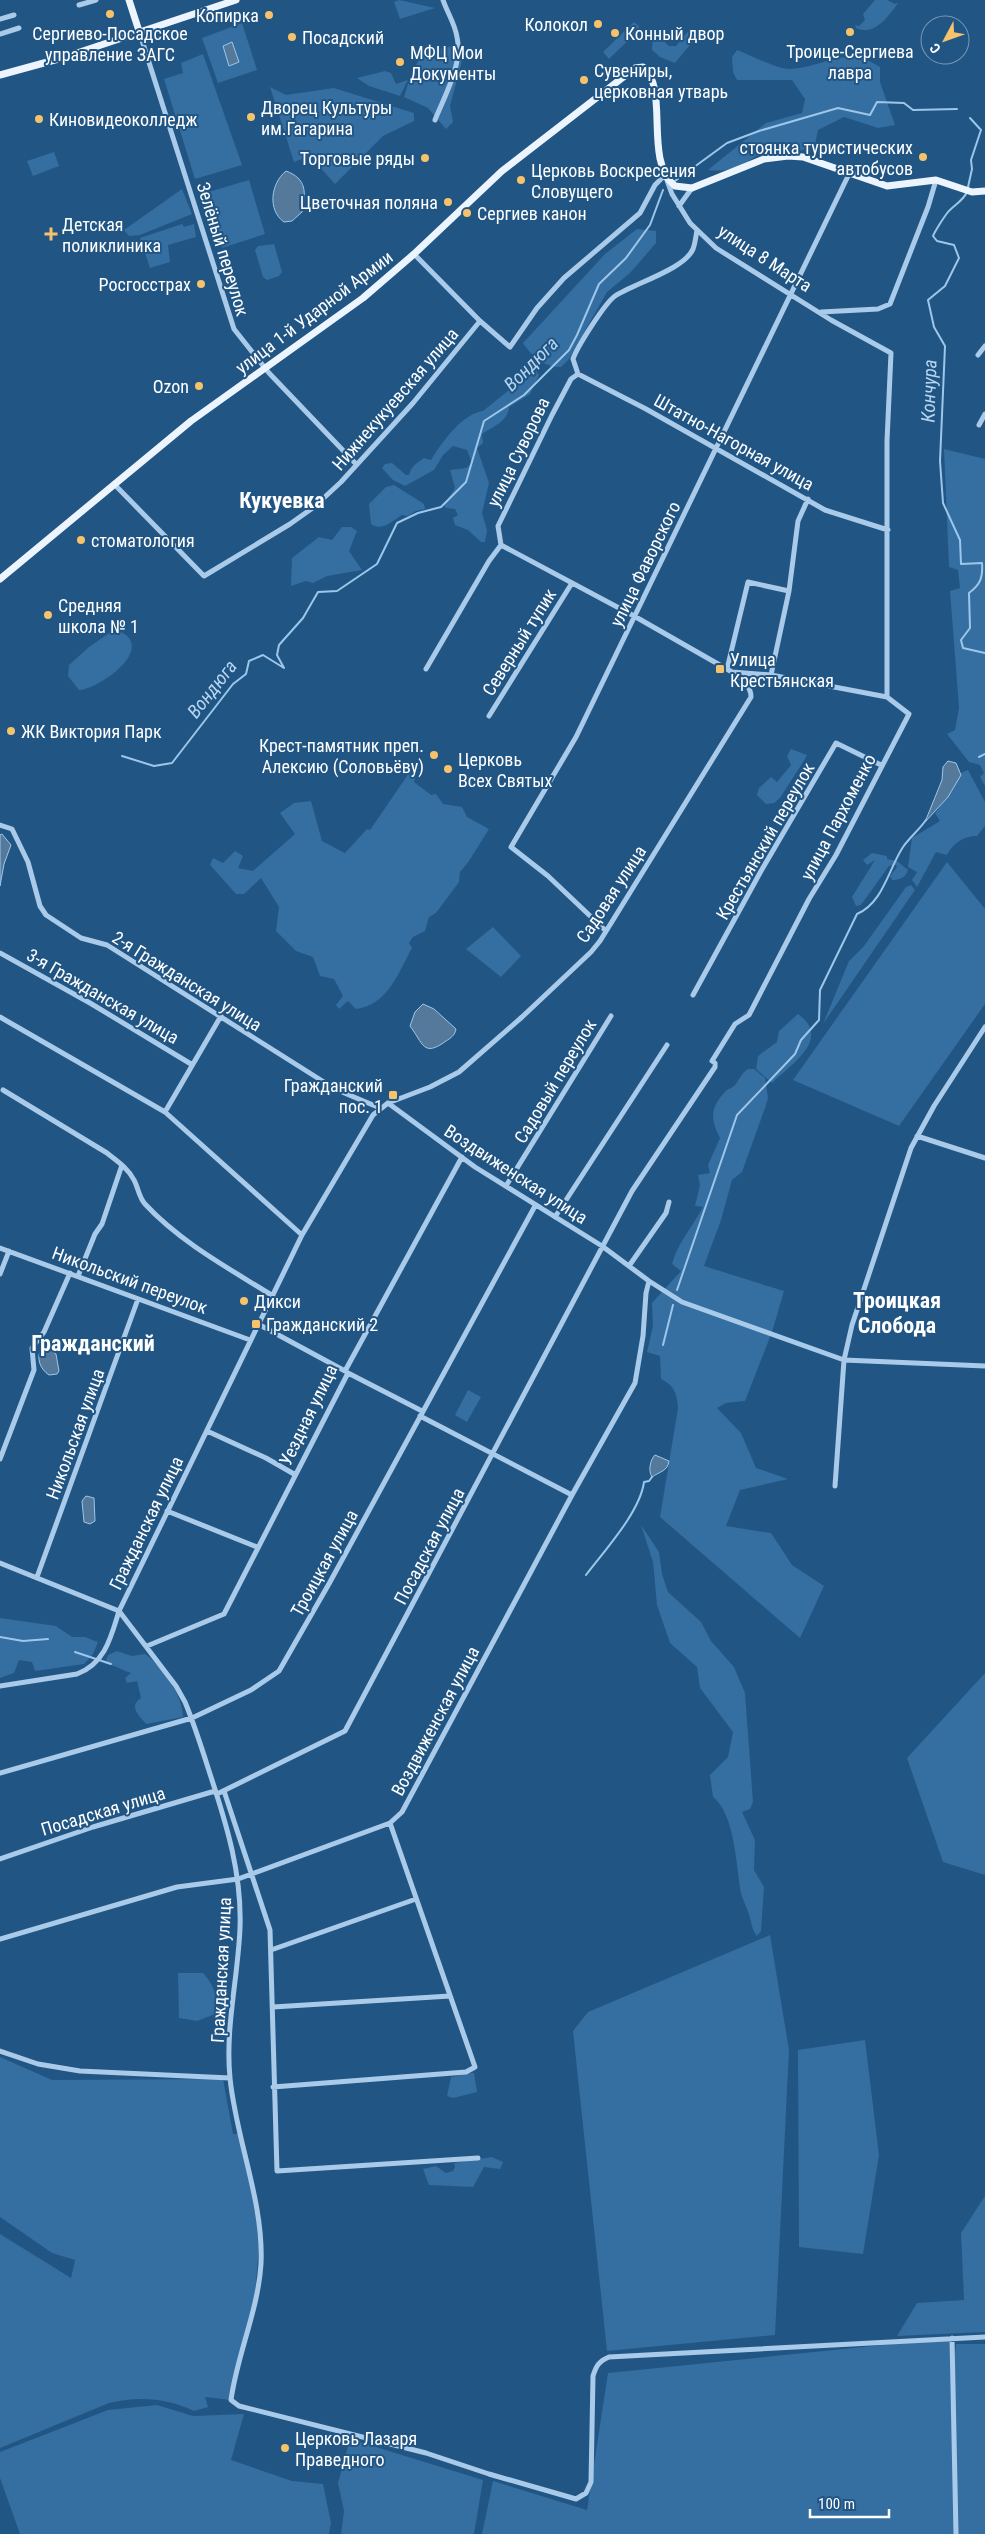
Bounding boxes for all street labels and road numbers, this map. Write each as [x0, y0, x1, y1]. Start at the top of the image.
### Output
street label: Зелёный переулок [193, 180, 253, 319]
street label: улица 8 Марта [714, 220, 816, 296]
street label: улица 1-й Ударной Армии [231, 246, 397, 378]
street label: Нижнекукуевская улица [328, 324, 462, 474]
street label: Штатно-Нагорная улица [650, 389, 818, 495]
street label: улица Суворова [482, 394, 554, 510]
street label: улица Фаворского [606, 498, 684, 630]
street label: Северный тупик [478, 584, 560, 699]
street label: улица Пархоменко [796, 750, 880, 884]
street label: Крестьянский переулок [711, 758, 819, 923]
street label: Садовая улица [572, 841, 650, 947]
street label: 2-я Гражданская улица [109, 927, 265, 1035]
street label: 3-я Гражданская улица [23, 944, 183, 1048]
street label: Садовый переулок [510, 1015, 600, 1147]
street label: Воздвиженская улица [441, 1120, 591, 1228]
street label: Никольский переулок [49, 1242, 211, 1318]
street label: Уездная улица [275, 1361, 341, 1469]
street label: Никольская улица [42, 1366, 108, 1502]
street label: Гражданская улица [105, 1453, 187, 1593]
street label: Посадская улица [390, 1484, 468, 1608]
street label: Троицкая улица [286, 1506, 362, 1620]
street label: Воздвиженская улица [387, 1643, 483, 1799]
street label: Посадская улица [38, 1782, 168, 1840]
street label: Гражданская улица [207, 1897, 235, 2043]

